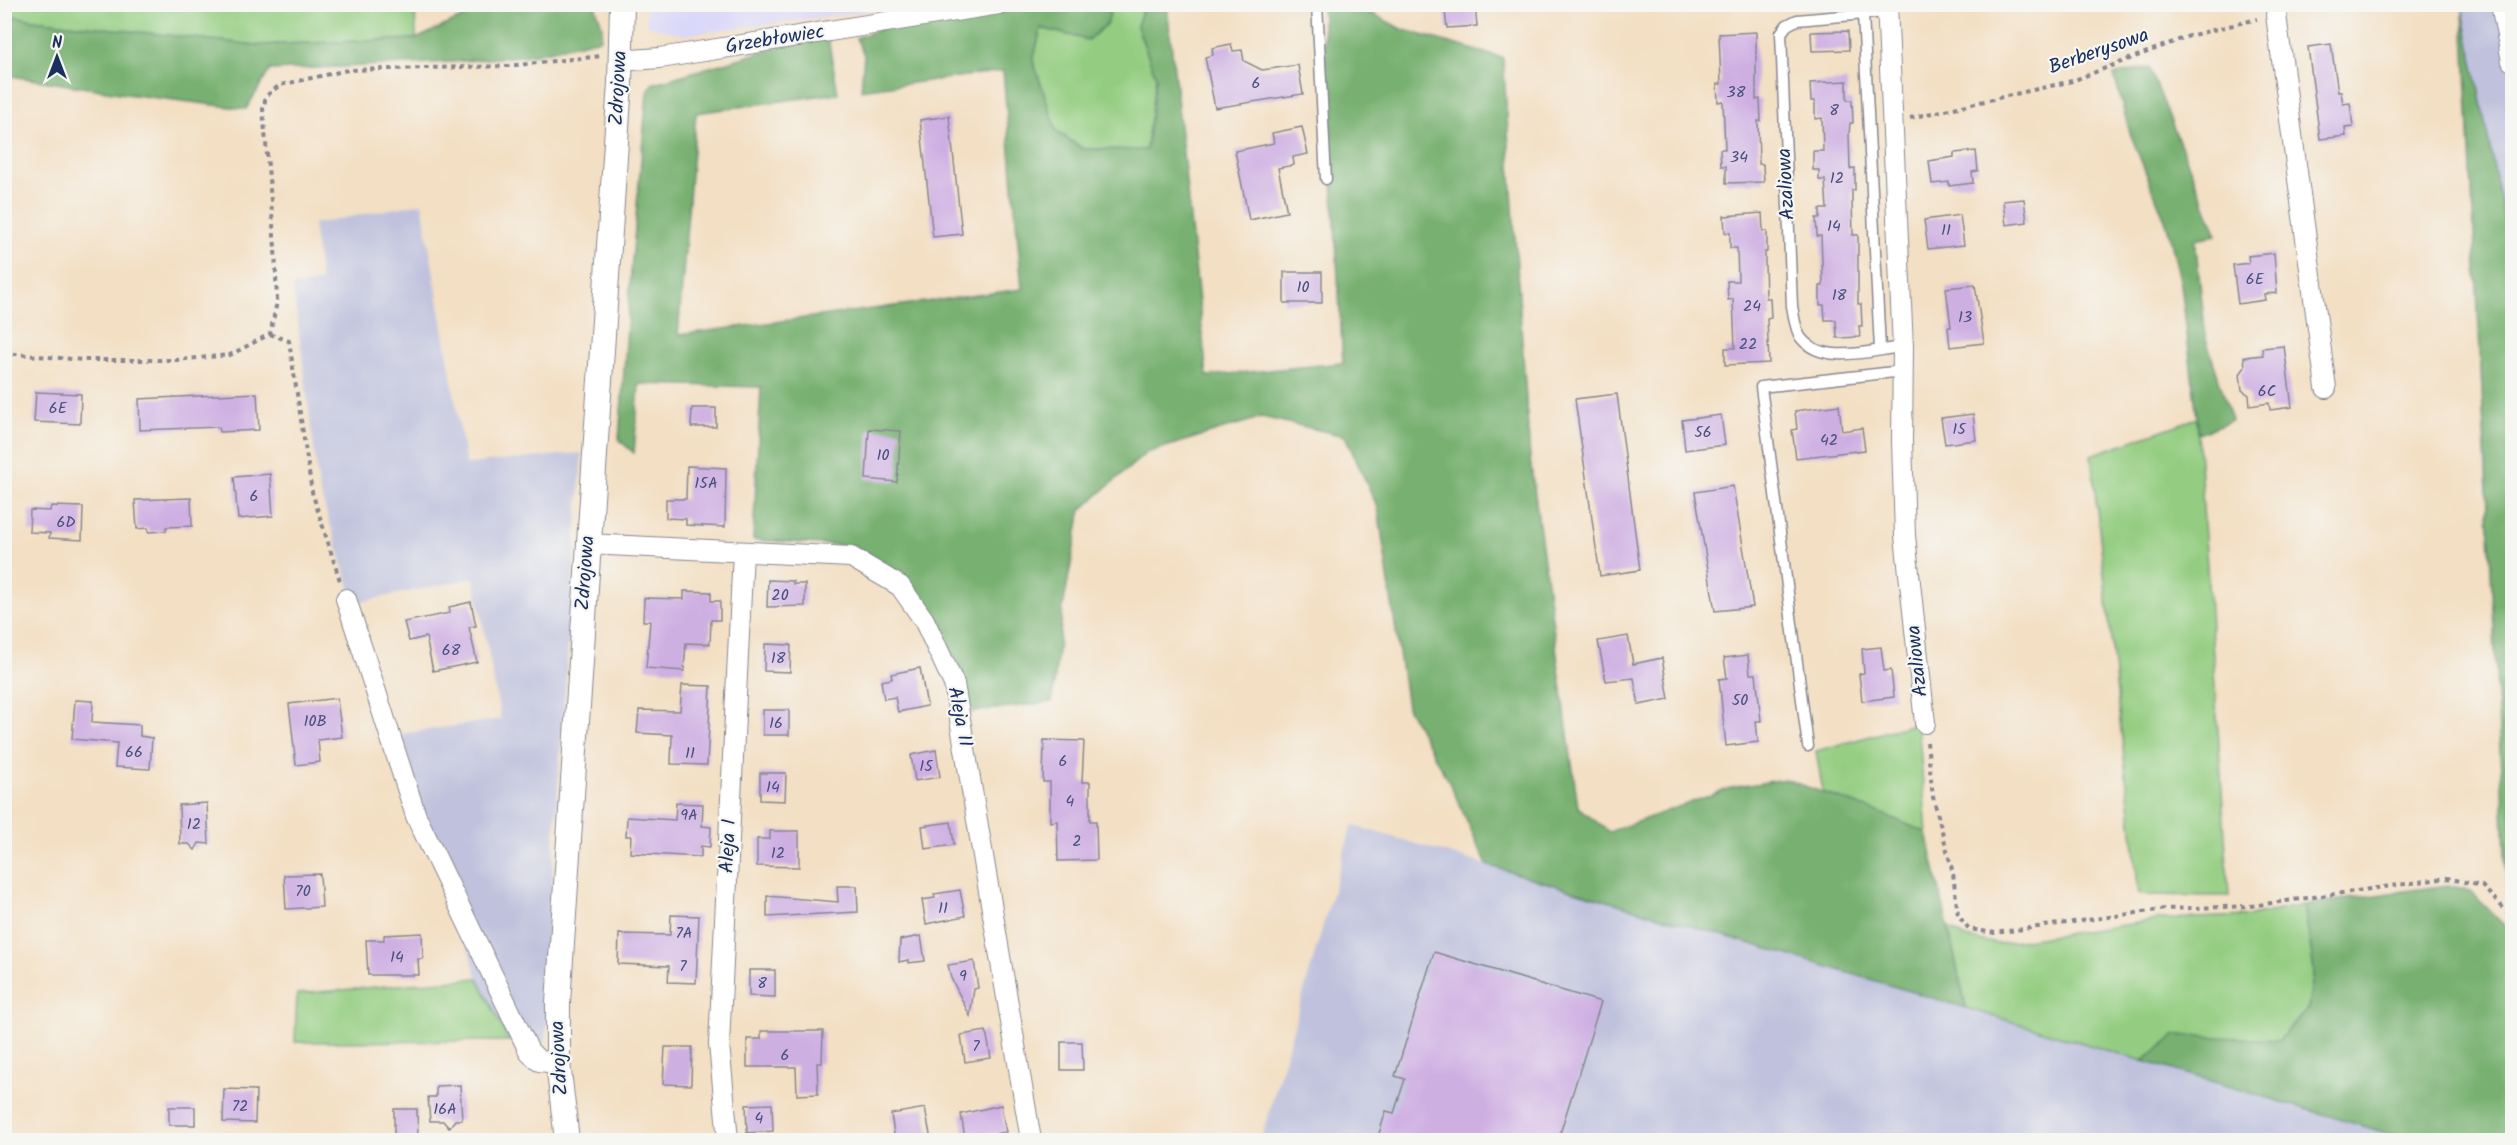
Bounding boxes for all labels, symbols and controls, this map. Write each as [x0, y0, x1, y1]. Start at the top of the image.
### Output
street label: Grzebłowiec [723, 16, 827, 64]
street label: Berberysowa [2044, 20, 2154, 84]
north arrow [27, 27, 87, 87]
text: N [52, 31, 62, 56]
street label: Zdrojowa [601, 50, 637, 126]
house number: 6 [1252, 71, 1260, 96]
house number: 38 [1727, 80, 1746, 105]
house number: 8 [1829, 98, 1839, 123]
house number: 34 [1730, 145, 1748, 170]
street label: Azaliowa [1769, 147, 1805, 221]
house number: 12 [1830, 166, 1844, 191]
house number: 14 [1827, 214, 1841, 239]
house number: 11 [1941, 218, 1951, 243]
house number: 6E [2246, 267, 2265, 292]
house number: 10 [1296, 275, 1310, 300]
house number: 18 [1832, 283, 1847, 308]
house number: 24 [1743, 294, 1761, 319]
house number: 13 [1958, 305, 1972, 330]
house number: 22 [1739, 332, 1757, 357]
house number: 6C [2258, 379, 2276, 404]
house number: 6E [49, 396, 68, 421]
house number: 15 [1952, 417, 1967, 442]
house number: 56 [1694, 420, 1712, 445]
house number: 42 [1820, 428, 1838, 453]
house number: 10 [876, 443, 890, 468]
house number: 15A [694, 471, 718, 496]
house number: 6 [250, 484, 258, 509]
house number: 6D [56, 510, 76, 535]
street label: Zdrojowa [567, 534, 605, 612]
house number: 20 [771, 583, 789, 608]
street label: Azaliowa [1898, 624, 1938, 698]
house number: 68 [442, 638, 461, 663]
house number: 18 [771, 646, 786, 671]
street label: Aleja II [937, 684, 981, 750]
house number: 50 [1732, 688, 1748, 713]
house number: 10B [303, 709, 327, 734]
house number: 16 [769, 711, 783, 736]
house number: 66 [125, 740, 143, 765]
house number: 11 [685, 741, 695, 766]
house number: 6 [1059, 749, 1067, 774]
house number: 15 [919, 754, 934, 779]
house number: 14 [766, 775, 780, 800]
house number: 4 [1066, 789, 1075, 814]
house number: 9A [680, 803, 698, 828]
house number: 12 [187, 812, 201, 837]
street label: Aleja I [712, 818, 746, 874]
house number: 2 [1072, 829, 1082, 854]
house number: 12 [771, 841, 785, 866]
house number: 70 [295, 879, 311, 904]
house number: 11 [938, 896, 948, 921]
house number: 7A [675, 921, 693, 946]
house number: 14 [390, 945, 404, 970]
house number: 7 [679, 954, 687, 979]
house number: 9 [959, 964, 967, 989]
house number: 8 [757, 971, 767, 996]
street label: Zdrojowa [542, 1020, 578, 1096]
house number: 7 [972, 1034, 980, 1059]
house number: 6 [781, 1043, 789, 1068]
house number: 72 [232, 1094, 248, 1119]
house number: 16A [433, 1097, 457, 1122]
house number: 4 [755, 1106, 764, 1131]

